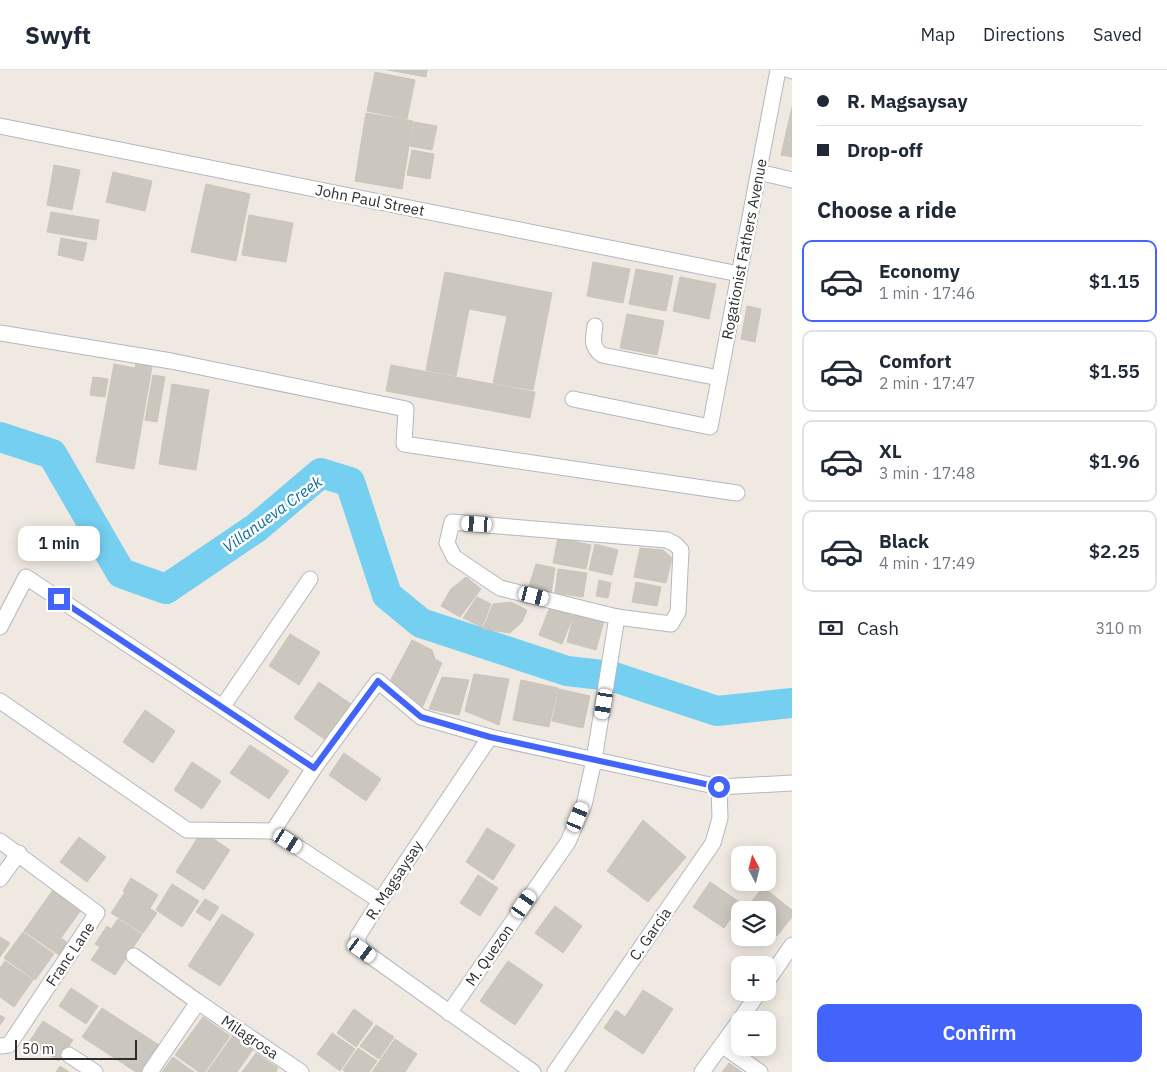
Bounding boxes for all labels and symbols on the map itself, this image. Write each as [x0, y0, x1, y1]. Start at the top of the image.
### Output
street label: Rogationist Fathers Avenue [717, 157, 771, 341]
street label: John Paul Street [314, 180, 426, 220]
water label: Villanueva Creek [218, 471, 326, 557]
car [461, 516, 492, 532]
callout: 1 min [18, 526, 100, 562]
car [517, 585, 550, 607]
route end [48, 588, 70, 610]
car [594, 688, 613, 720]
route start [708, 776, 730, 798]
car [565, 800, 590, 834]
car [271, 827, 304, 855]
street label: R. Magsaysay [361, 836, 427, 923]
north arrow [731, 846, 776, 891]
car [509, 887, 538, 921]
street label: C. Garcia [625, 904, 675, 964]
street label: Franc Lane [42, 918, 98, 990]
street label: M. Quezon [461, 921, 517, 989]
car [345, 935, 378, 965]
street label: Milagrosa [218, 1011, 282, 1063]
scale bar [15, 1037, 138, 1060]

